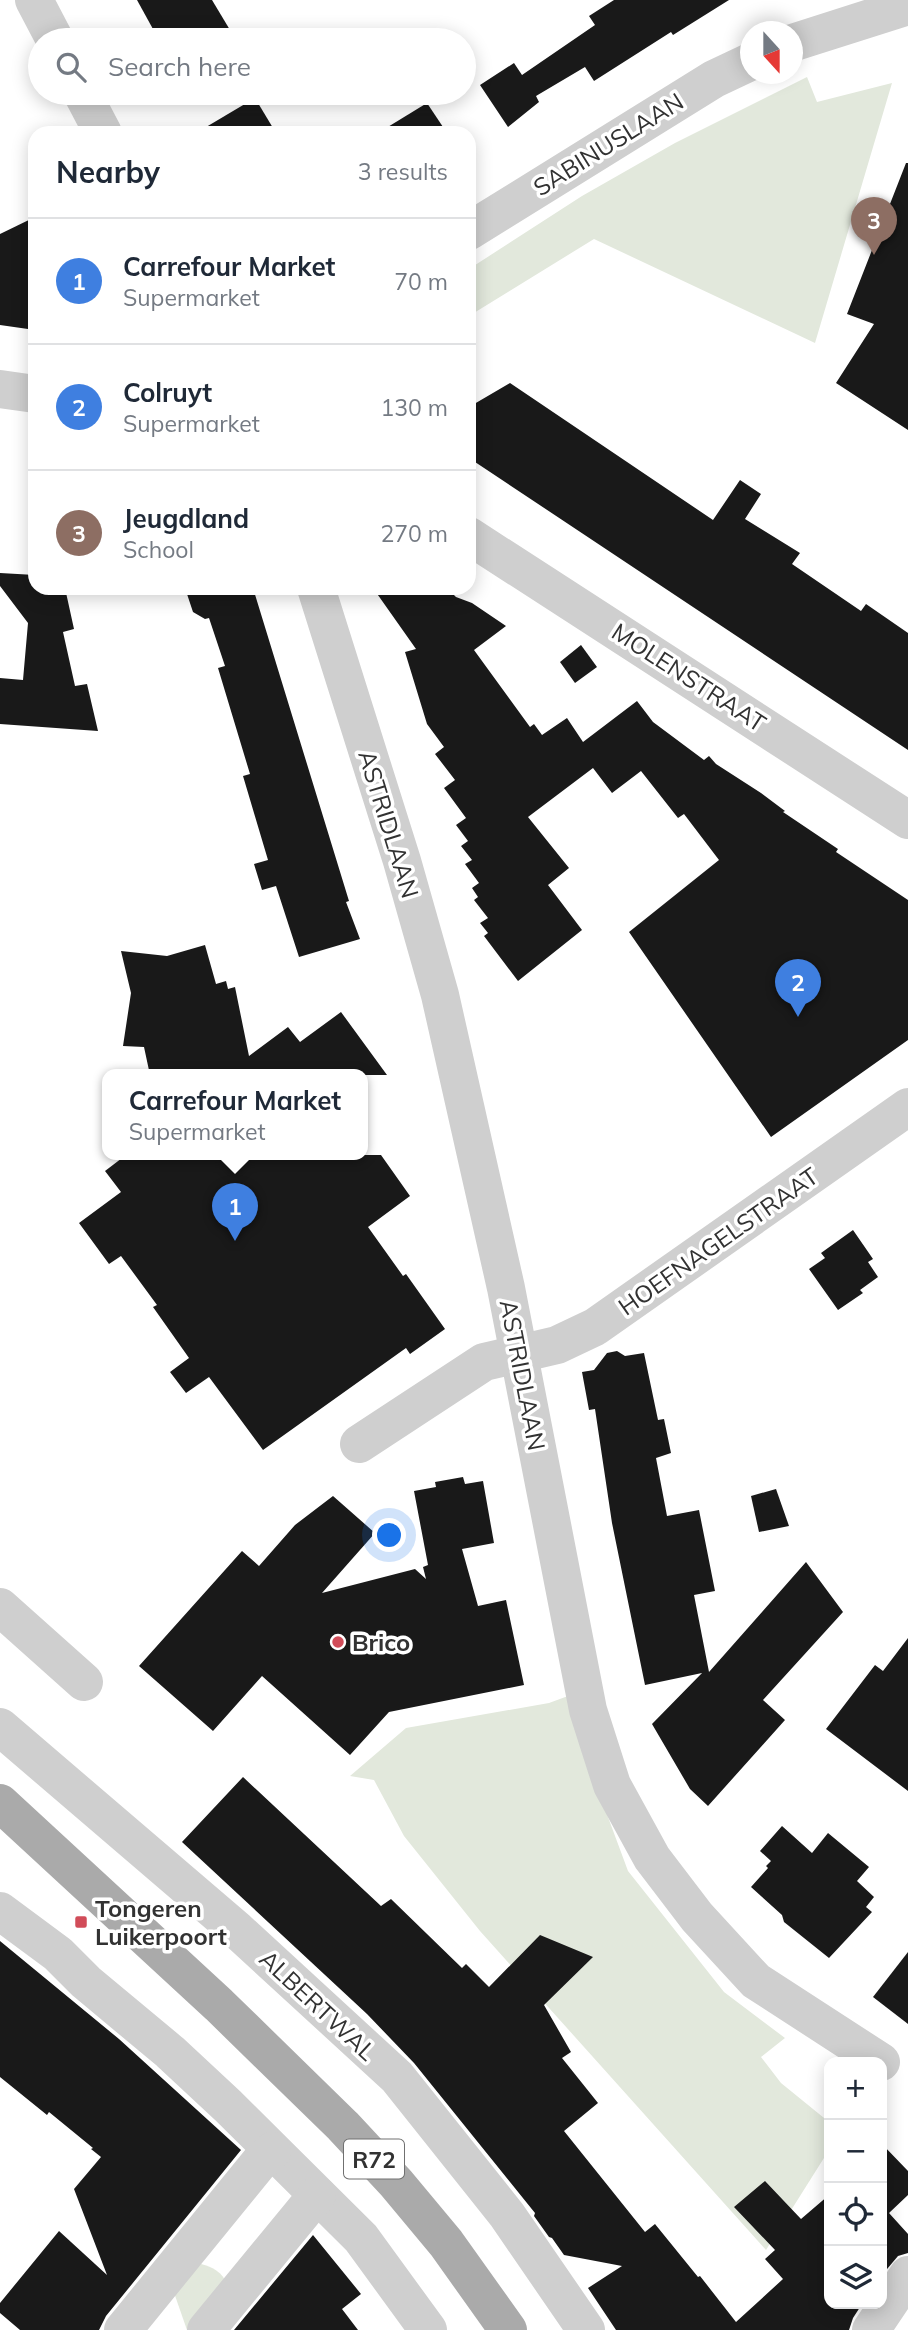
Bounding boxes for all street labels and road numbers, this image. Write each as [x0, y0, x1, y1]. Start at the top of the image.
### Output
street label: SABINUSLAAN [527, 86, 689, 202]
street label: MOLENSTRAAT [606, 616, 772, 738]
street label: ASTRIDLAAN [352, 746, 426, 902]
street label: HOEFNAGELSTRAAT [612, 1160, 824, 1321]
street label: ASTRIDLAAN [494, 1297, 552, 1453]
street label: ALBERTWAL [254, 1944, 382, 2066]
road number: R72 [344, 2140, 404, 2178]

